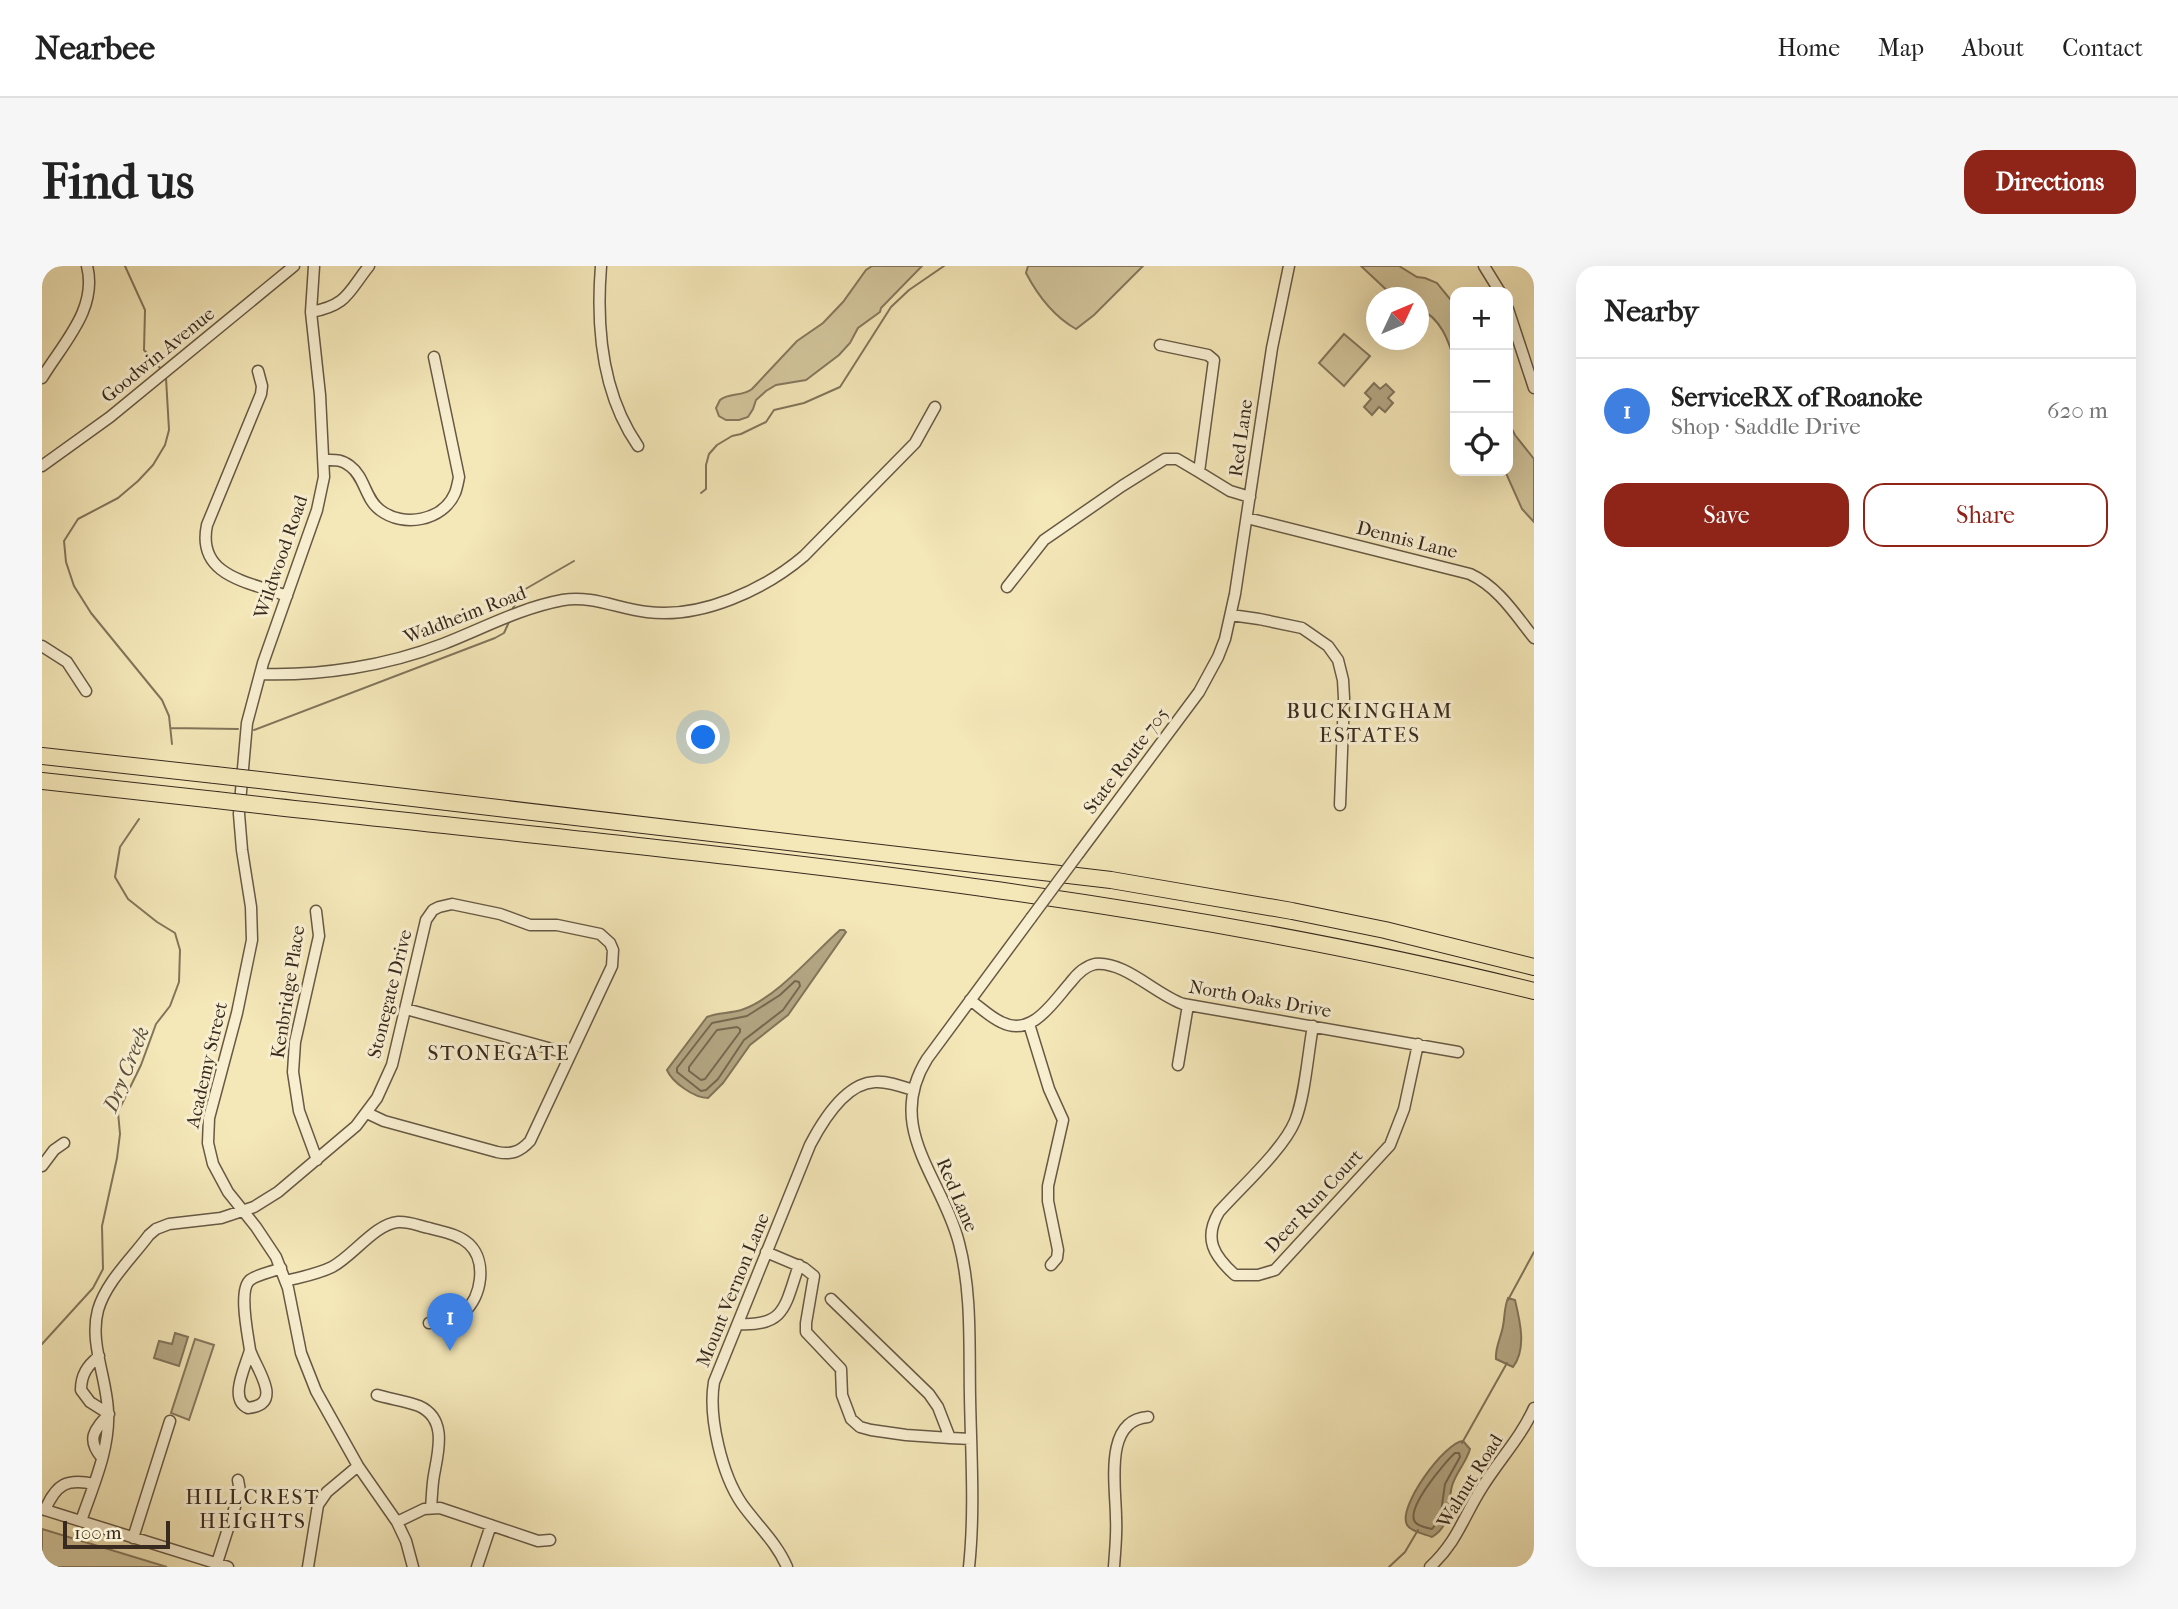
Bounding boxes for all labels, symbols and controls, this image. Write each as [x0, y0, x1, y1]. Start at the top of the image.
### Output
text: Nearbee [35, 29, 155, 68]
text: Home [1778, 34, 1840, 62]
text: Map [1878, 34, 1924, 62]
text: About [1962, 34, 2024, 62]
text: Contact [2062, 34, 2143, 62]
button: Directions [1964, 150, 2136, 214]
text: Find us [42, 153, 194, 211]
north arrow [1366, 287, 1429, 350]
map controls [1450, 287, 1513, 476]
button: + [1450, 287, 1513, 350]
text: Nearby [1604, 294, 1699, 329]
street label: Goodwin Avenue [97, 303, 219, 407]
button: − [1450, 350, 1513, 413]
text: ServiceRX of Roanoke [1671, 382, 1922, 413]
text: 1 [1623, 397, 1631, 424]
text: 620 m [2047, 397, 2108, 424]
street label: Red Lane [1225, 398, 1257, 478]
button: locate [1450, 413, 1513, 476]
text: Shop · Saddle Drive [1671, 413, 1861, 440]
button: Save [1604, 483, 1849, 547]
button: Share [1863, 483, 2108, 547]
street label: Wildwood Road [249, 492, 313, 623]
street label: Dennis Lane [1354, 517, 1460, 563]
street label: Waldheim Road [400, 581, 530, 649]
district label: BUCKINGHAM ESTATES [1286, 699, 1454, 747]
street label: State Route 705 [1079, 704, 1173, 818]
your location [686, 720, 720, 754]
street label: Kenbridge Place [267, 924, 309, 1060]
street label: Stonegate Drive [363, 927, 417, 1061]
street label: North Oaks Drive [1187, 976, 1333, 1022]
street label: Academy Street [182, 1000, 232, 1131]
water label: Dry Creek [97, 1023, 154, 1117]
district label: STONEGATE [427, 1041, 571, 1065]
street label: Deer Run Court [1261, 1145, 1367, 1257]
street label: Red Lane [932, 1155, 982, 1235]
street label: Mount Vernon Lane [692, 1210, 774, 1370]
pin: 1 [427, 1293, 473, 1351]
street label: Walnut Road [1432, 1430, 1508, 1533]
district label: HILLCREST HEIGHTS [185, 1485, 321, 1533]
scale bar [63, 1518, 170, 1550]
text: 100 m [74, 1522, 122, 1544]

